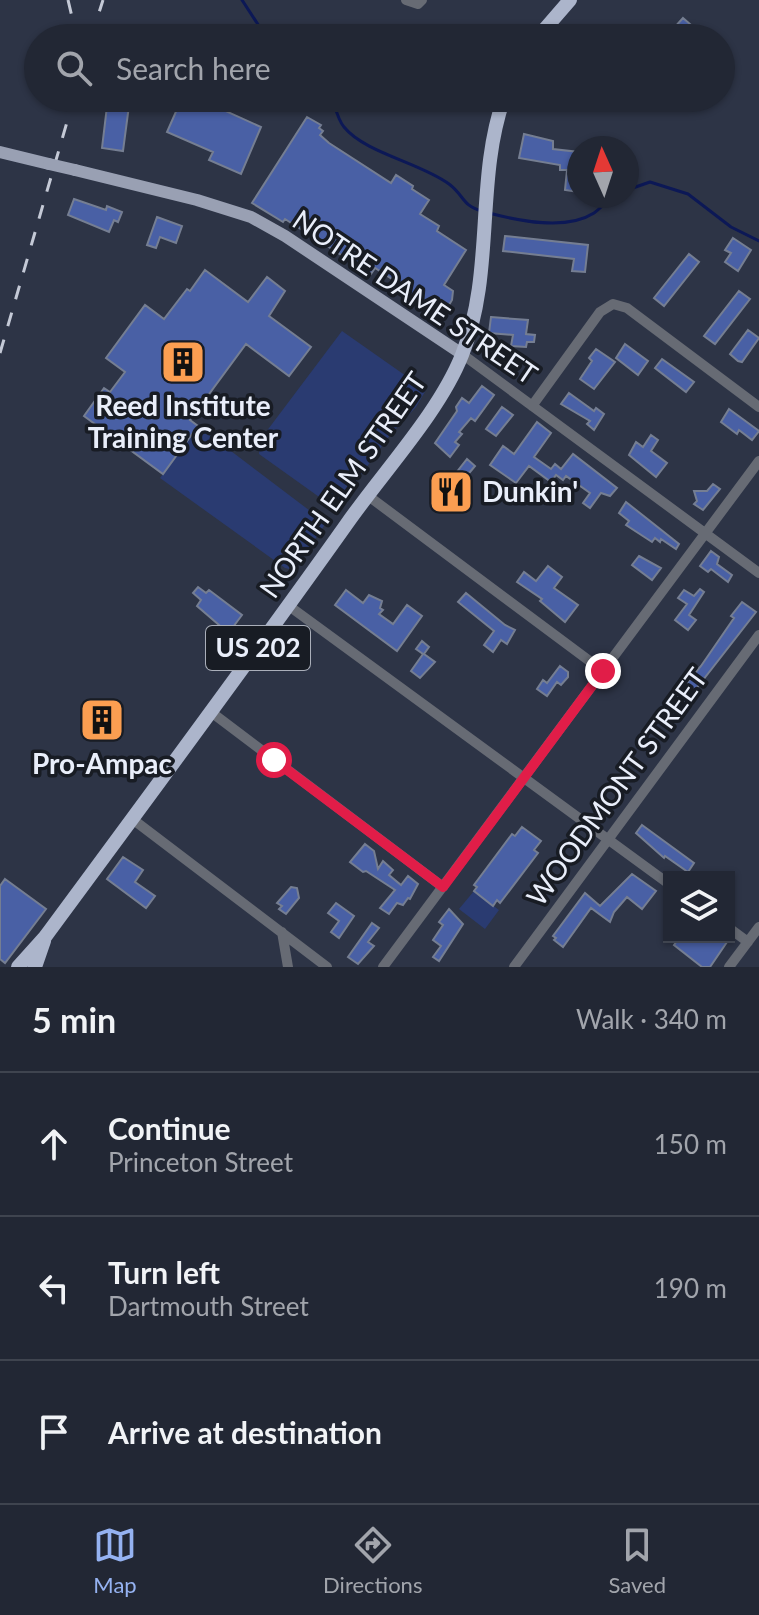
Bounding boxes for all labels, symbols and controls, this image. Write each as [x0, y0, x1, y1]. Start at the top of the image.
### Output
search box [24, 24, 735, 112]
icon: search [52, 46, 96, 90]
text: Search here [116, 50, 271, 86]
north arrow [567, 136, 639, 208]
street label: NOTRE DAME STREET [287, 202, 545, 391]
building icon: Reed Institute Training Center [159, 338, 207, 386]
street label: NORTH ELM STREET [252, 365, 433, 604]
place label: Reed Institute Training Center [88, 388, 279, 454]
restaurant icon: Dunkin' [427, 468, 475, 516]
place label: Dunkin' [482, 474, 578, 508]
road number: US 202 [206, 626, 310, 670]
route end [585, 653, 621, 689]
street label: WOODMONT STREET [518, 661, 714, 912]
building icon: Pro-Ampac [78, 696, 126, 744]
route start [256, 742, 292, 778]
place label: Pro-Ampac [32, 746, 173, 780]
map controls [663, 871, 735, 943]
button: layers [663, 871, 735, 943]
text: 5 min [32, 999, 116, 1040]
text: Walk · 340 m [576, 1003, 727, 1035]
text: Continue [108, 1110, 231, 1146]
icon: ahead [32, 1122, 76, 1166]
text: 150 m [654, 1128, 727, 1160]
text: Princeton Street [108, 1146, 293, 1178]
text: Turn left [108, 1254, 220, 1290]
icon: left [32, 1266, 76, 1310]
text: 190 m [654, 1272, 727, 1304]
text: Dartmouth Street [108, 1290, 309, 1322]
icon: arrive [32, 1410, 76, 1454]
text: Arrive at destination [108, 1414, 382, 1450]
tab: Map [93, 1523, 137, 1598]
tab: Directions [323, 1523, 422, 1598]
tab: Saved [608, 1523, 666, 1598]

